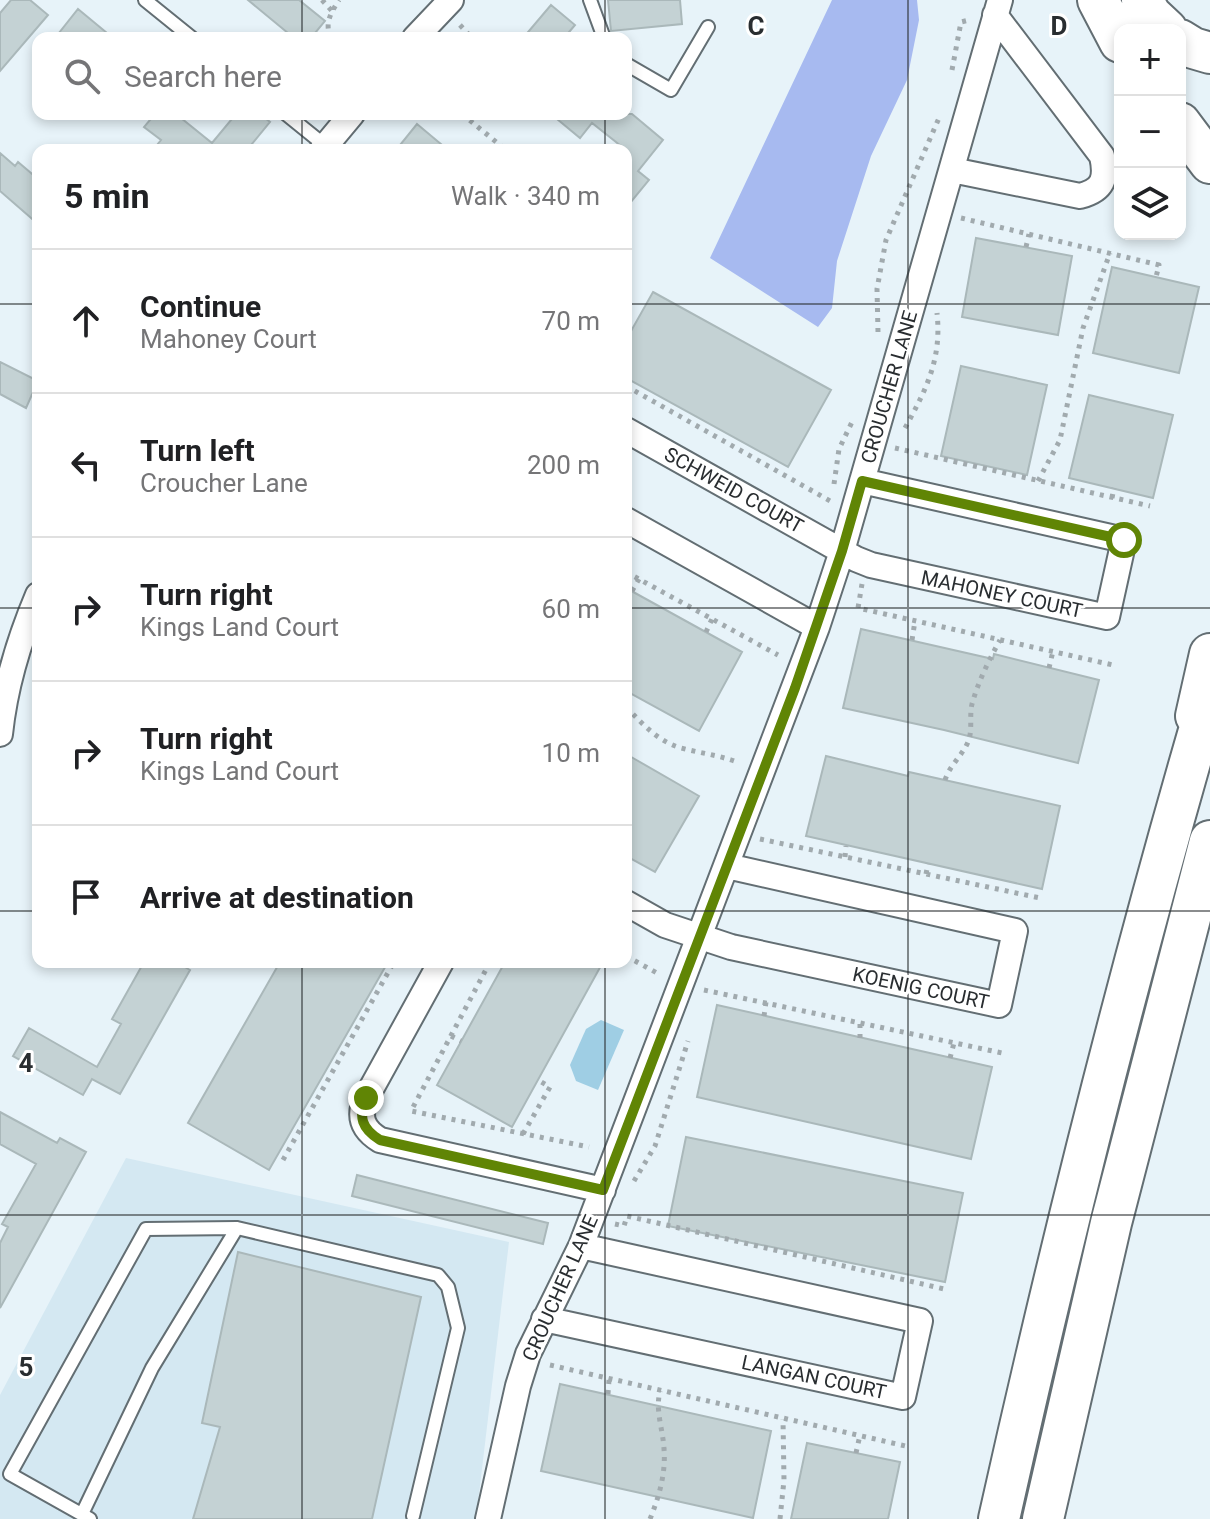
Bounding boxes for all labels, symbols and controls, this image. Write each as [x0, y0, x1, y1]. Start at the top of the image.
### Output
text: C [747, 11, 765, 41]
text: D [1051, 11, 1067, 41]
map controls [1114, 24, 1186, 240]
button: + [1114, 24, 1186, 96]
search box [32, 32, 632, 120]
icon: search [60, 54, 104, 98]
text: Search here [124, 59, 282, 94]
button: − [1114, 96, 1186, 168]
button: layers [1114, 168, 1186, 240]
text: 5 min [64, 176, 149, 216]
text: Walk · 340 m [451, 181, 600, 211]
text: Continue [140, 289, 261, 324]
icon: ahead [64, 299, 108, 343]
text: 70 m [542, 306, 600, 336]
street label: CROUCHER LANE [856, 308, 922, 466]
text: Mahoney Court [140, 324, 317, 354]
text: Turn left [140, 433, 255, 468]
street label: SCHWEID COURT [660, 442, 808, 538]
icon: left [64, 443, 108, 487]
text: 200 m [527, 450, 600, 480]
text: Croucher Lane [140, 468, 308, 498]
route start [1106, 522, 1142, 558]
street label: MAHONEY COURT [919, 565, 1085, 623]
text: Turn right [140, 577, 273, 612]
icon: right [64, 587, 108, 631]
text: 60 m [542, 594, 600, 624]
text: Kings Land Court [140, 612, 339, 642]
text: Turn right [140, 721, 273, 756]
icon: right [64, 731, 108, 775]
text: 10 m [542, 738, 600, 768]
text: Kings Land Court [140, 756, 339, 786]
icon: arrive [64, 875, 108, 919]
text: Arrive at destination [140, 880, 414, 915]
street label: KOENIG COURT [851, 962, 991, 1014]
text: 4 [19, 1048, 34, 1078]
route end [348, 1080, 384, 1116]
street label: CROUCHER LANE [517, 1211, 603, 1365]
street label: LANGAN COURT [739, 1350, 889, 1404]
text: 5 [19, 1352, 33, 1382]

